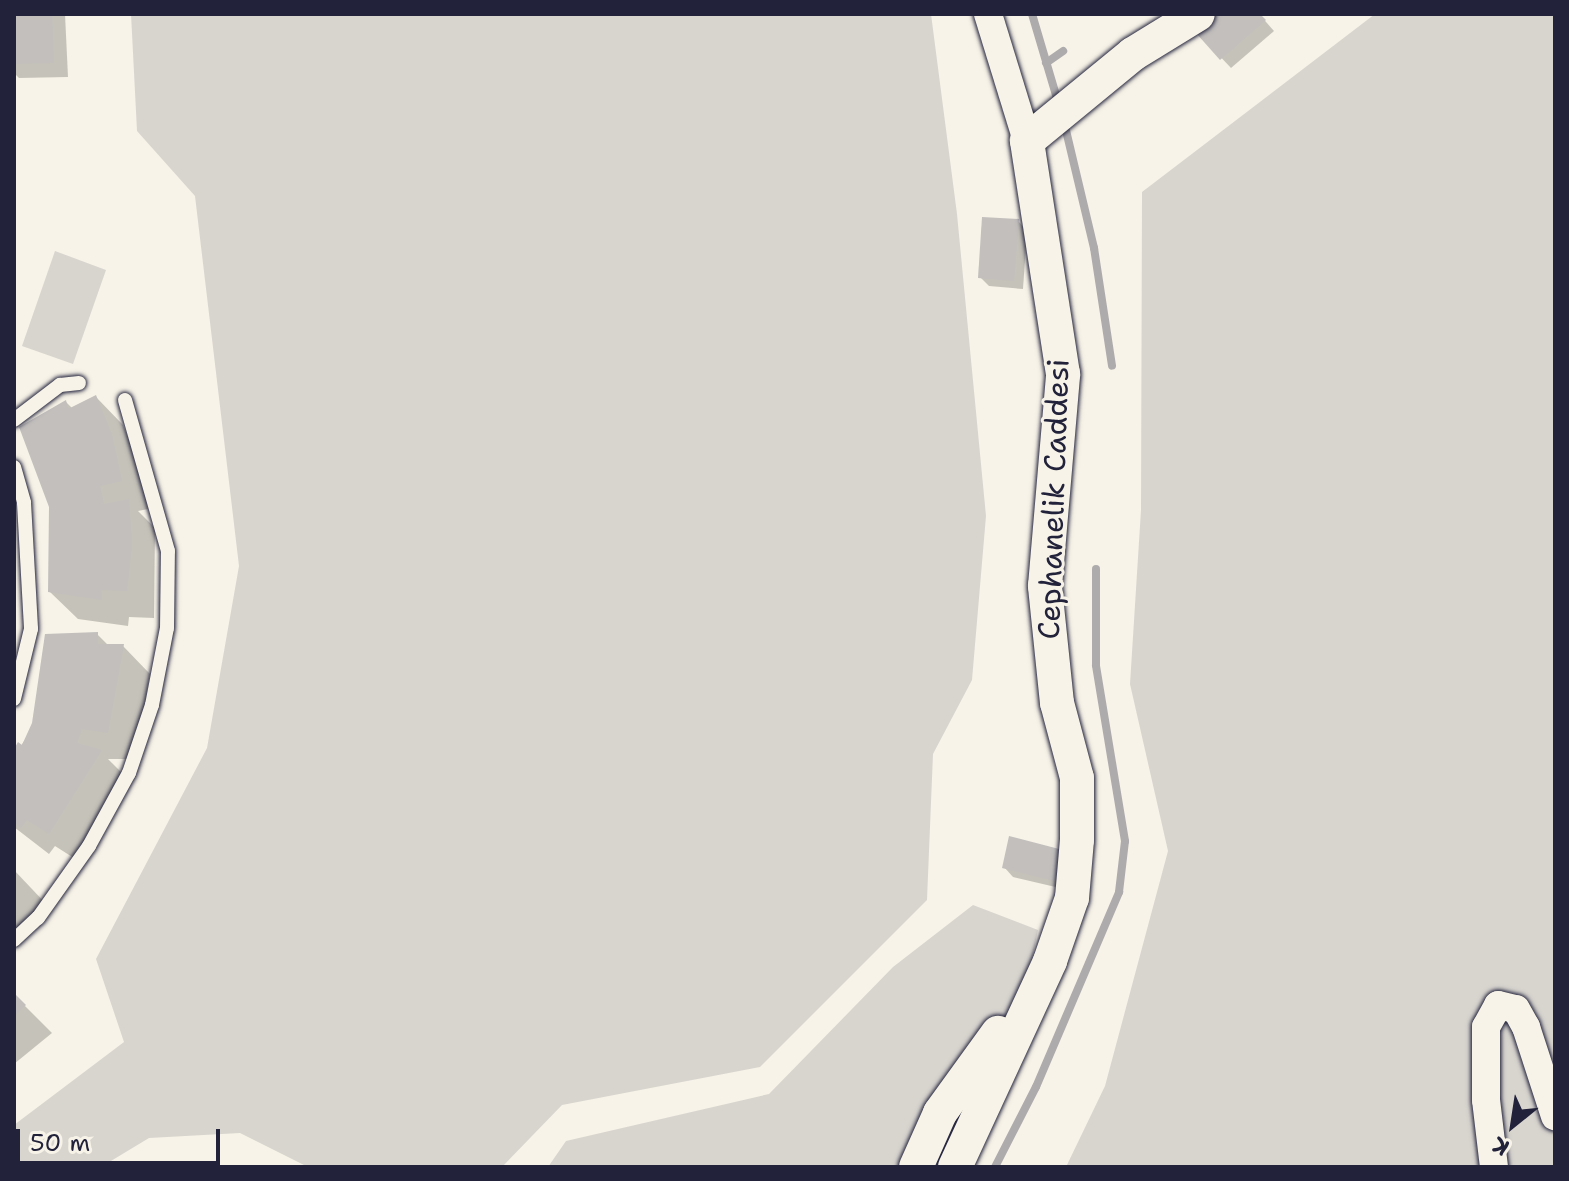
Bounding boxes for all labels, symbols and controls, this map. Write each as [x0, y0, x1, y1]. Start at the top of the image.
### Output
street label: Cephanelik Caddesi [1031, 358, 1077, 640]
north arrow [1473, 1085, 1553, 1165]
scale bar [20, 1113, 224, 1163]
text: 50 m [30, 1127, 90, 1159]
text: K [1487, 1130, 1515, 1163]

